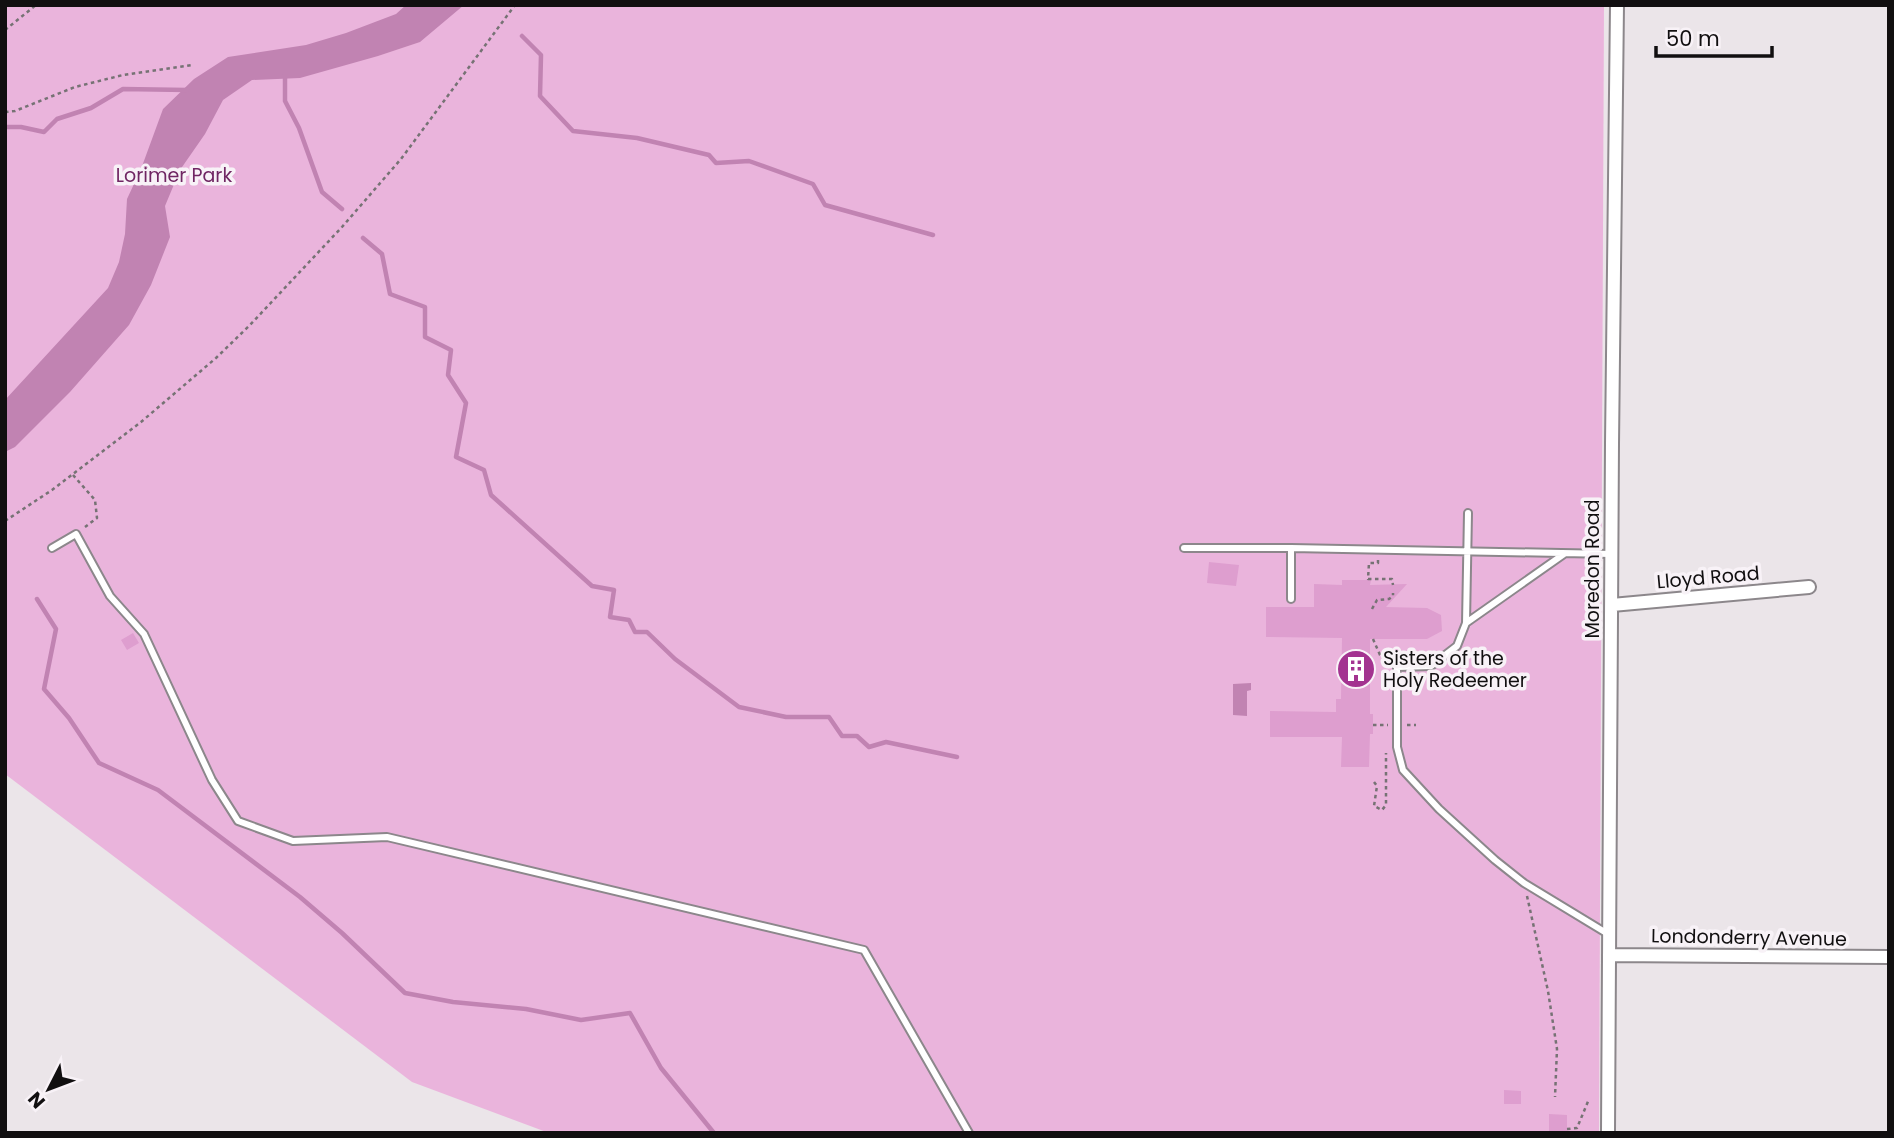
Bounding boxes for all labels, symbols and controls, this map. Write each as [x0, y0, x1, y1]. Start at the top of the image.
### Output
scale bar [1656, 14, 1772, 58]
text: 50 m [1666, 24, 1720, 53]
park label: Lorimer Park [116, 162, 232, 189]
street label: Moredon Road [1579, 499, 1606, 639]
street label: Lloyd Road [1656, 560, 1761, 595]
place label: Sisters of the Holy Redeemer [1383, 645, 1527, 694]
building icon: Sisters of the Holy Redeemer [1335, 648, 1377, 690]
street label: Londonderry Avenue [1651, 922, 1847, 953]
north arrow [14, 1054, 84, 1124]
text: N [22, 1086, 52, 1114]

